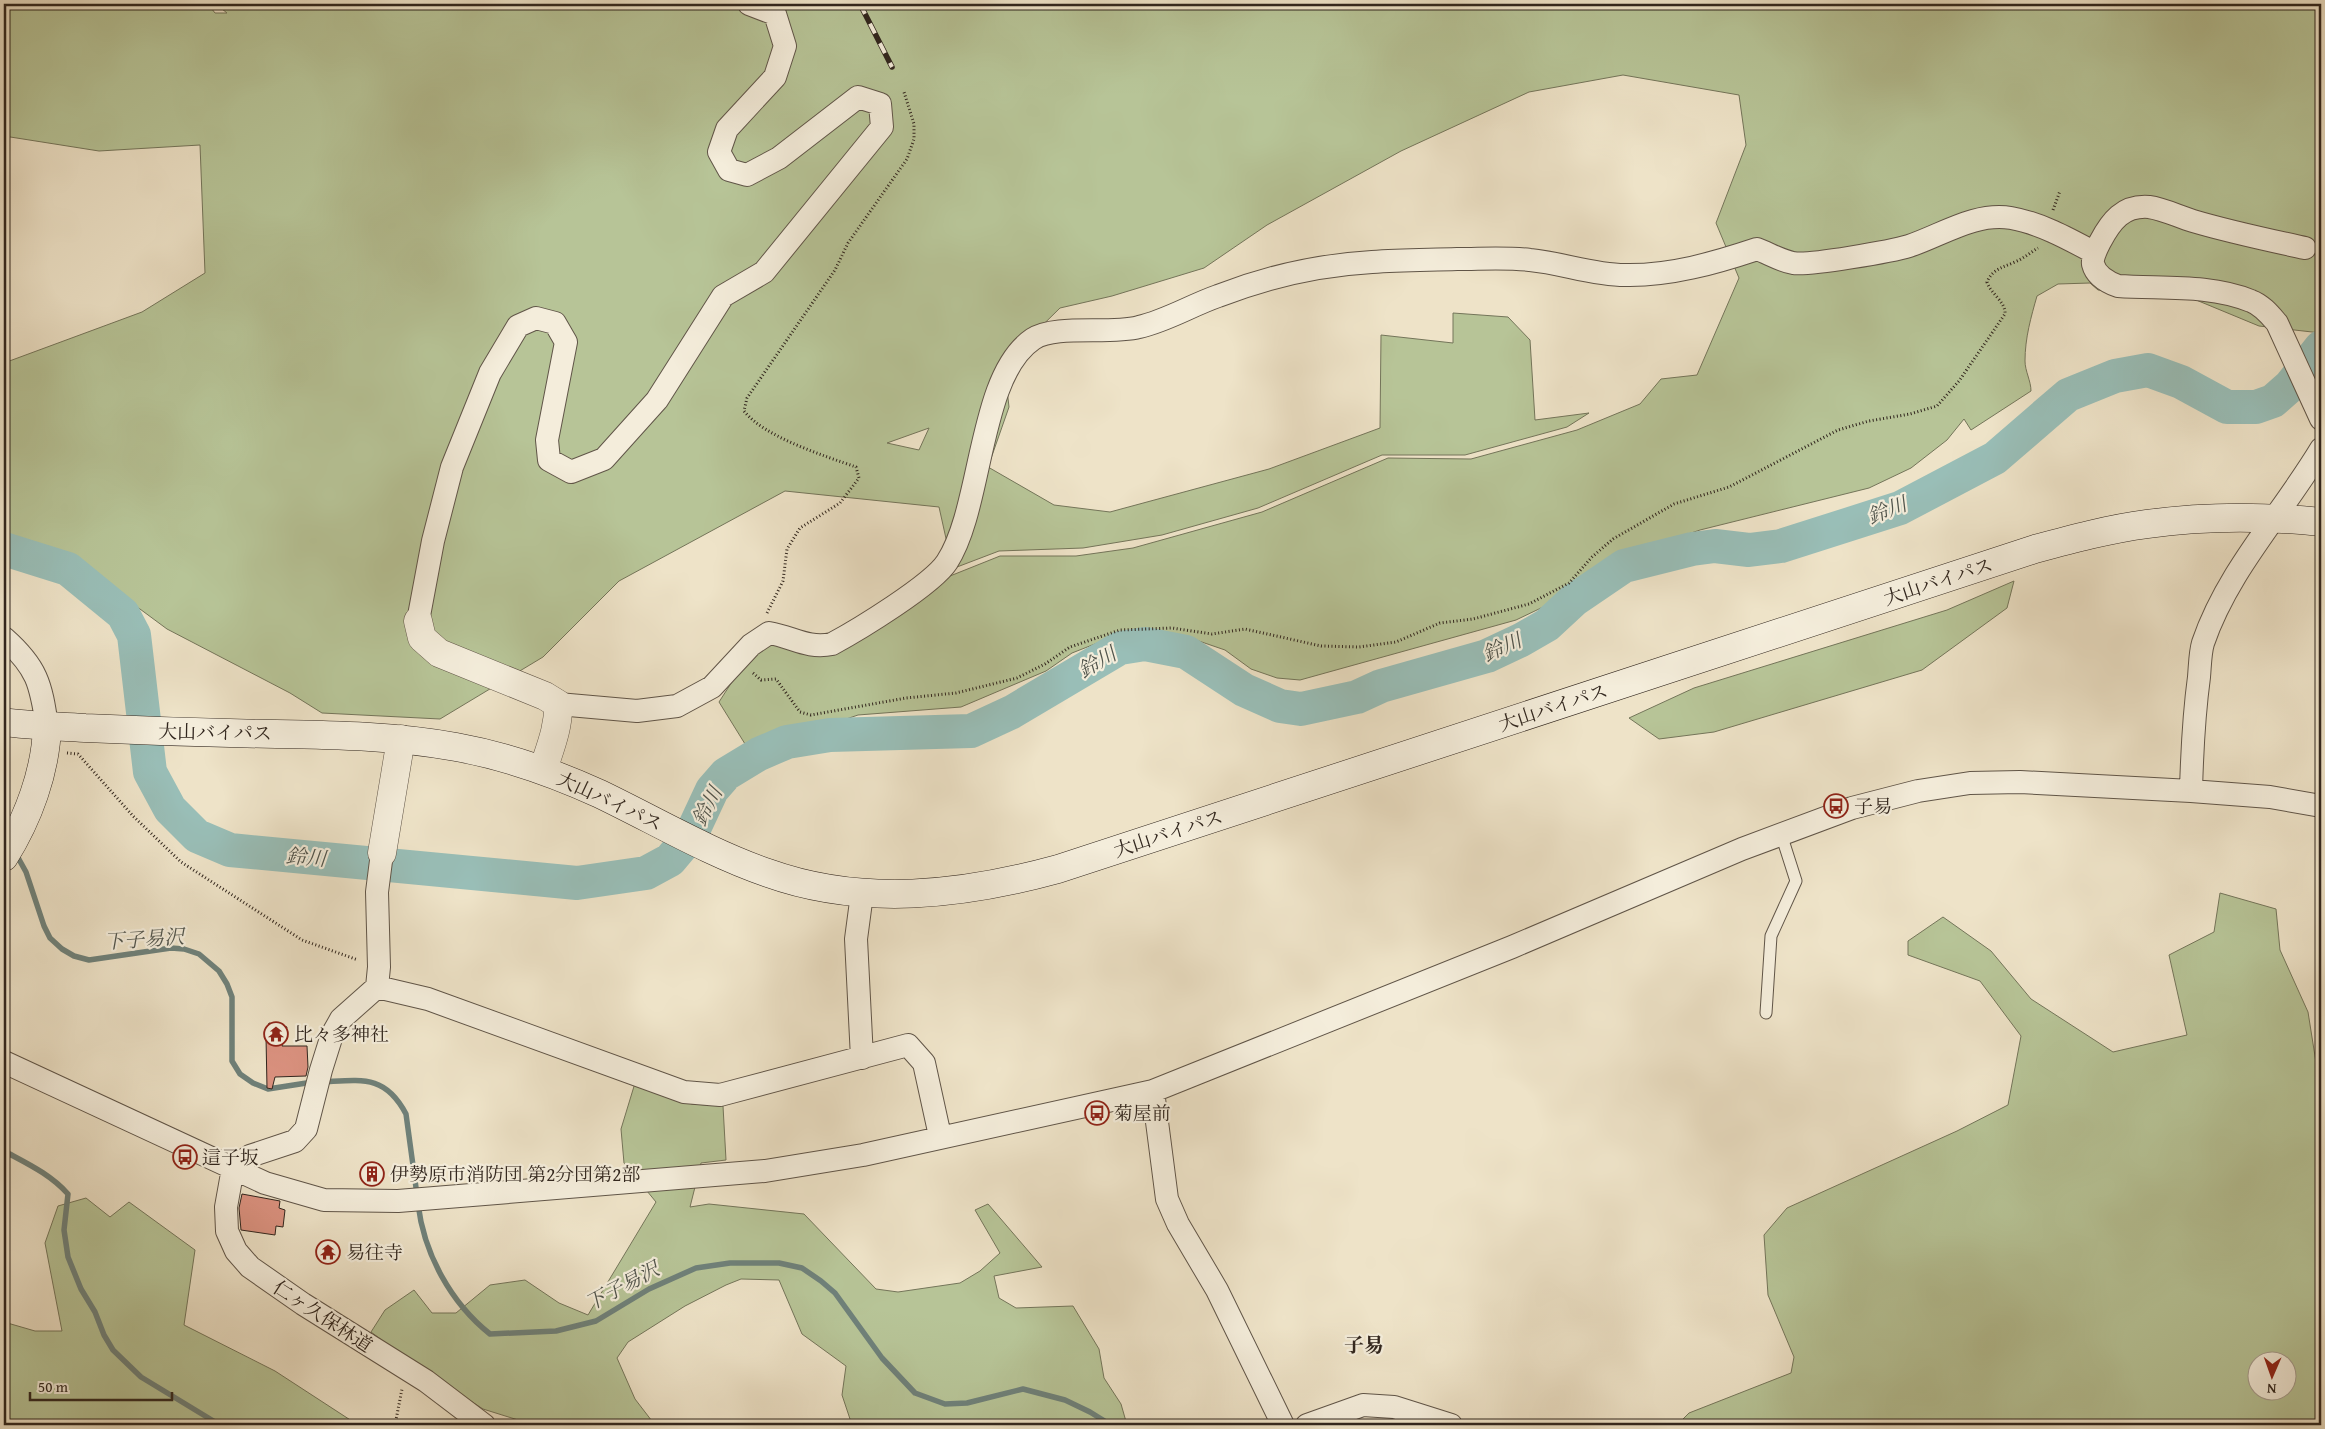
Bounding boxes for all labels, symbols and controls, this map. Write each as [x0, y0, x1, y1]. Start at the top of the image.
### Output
water label: 鈴川 [1863, 488, 1913, 530]
street label: 大山バイパス [1880, 550, 1996, 612]
water label: 鈴川 [1478, 624, 1528, 668]
water label: 鈴川 [1072, 638, 1123, 684]
street label: 大山バイパス [1495, 676, 1611, 738]
street label: 大山バイパス [158, 717, 272, 747]
street label: 大山バイパス [553, 764, 667, 838]
water label: 鈴川 [684, 780, 730, 830]
place label: 子易 [1854, 792, 1892, 820]
bus stop icon: 子易 [1823, 793, 1849, 819]
street label: 大山バイパス [1110, 802, 1226, 864]
water label: 鈴川 [285, 840, 329, 873]
water label: 下子易沢 [103, 921, 188, 956]
place label: 比々多神社 [294, 1020, 389, 1048]
temple icon: 比々多神社 [263, 1021, 289, 1047]
place label: 菊屋前 [1114, 1099, 1171, 1127]
bus stop icon: 菊屋前 [1084, 1100, 1110, 1126]
place label: 這子坂 [202, 1143, 259, 1171]
bus stop icon: 這子坂 [172, 1144, 198, 1170]
place label: 伊勢原市消防団 第2分団第2部 [390, 1160, 640, 1188]
building icon: 伊勢原市消防団 第2分団第2部 [359, 1161, 385, 1187]
place label: 易往寺 [346, 1238, 403, 1266]
temple icon: 易往寺 [315, 1239, 341, 1265]
water label: 下子易沢 [580, 1253, 667, 1317]
street label: 仁ヶ久保林道 [268, 1273, 378, 1359]
district label: 子易 [1344, 1330, 1384, 1359]
north arrow [2248, 1352, 2298, 1402]
scale bar [30, 1369, 172, 1401]
text: 50 m [38, 1376, 69, 1397]
text: N [2266, 1379, 2277, 1399]

